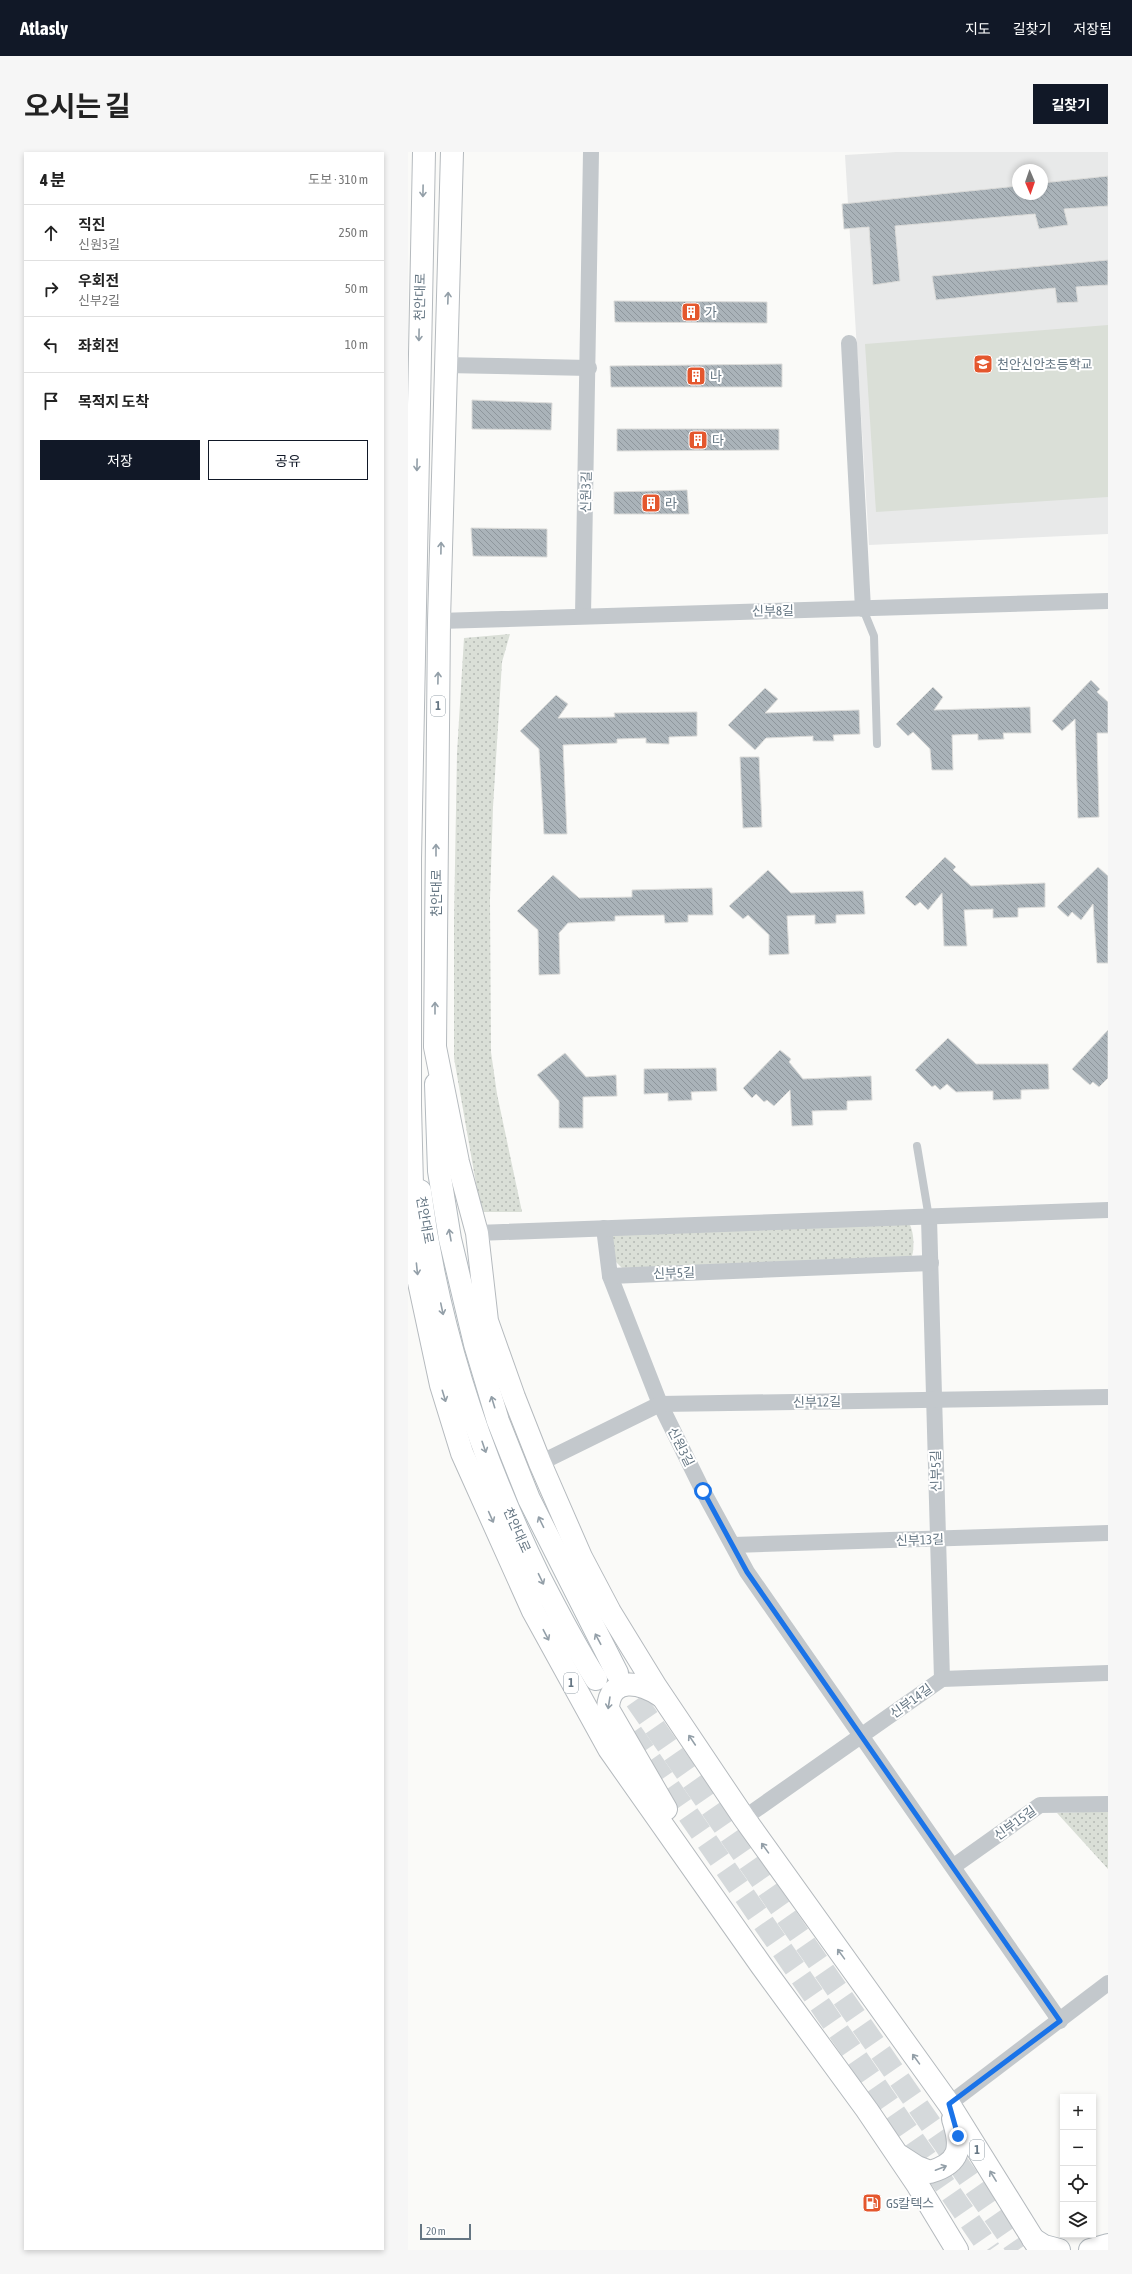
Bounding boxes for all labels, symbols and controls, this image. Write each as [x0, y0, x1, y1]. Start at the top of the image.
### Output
text: Atlasly [20, 17, 68, 39]
text: 지도 [965, 21, 991, 37]
text: 길찾기 [1013, 21, 1051, 37]
text: 저장됨 [1073, 21, 1112, 37]
button: 길찾기 [1033, 84, 1108, 124]
text: 오시는 길 [24, 90, 131, 122]
north arrow [1012, 164, 1048, 200]
text: 4 분 [40, 170, 66, 190]
text: 도보 · 310 m [308, 172, 368, 187]
one-way arrow [419, 184, 427, 197]
text: 직진 [78, 216, 106, 233]
icon: ahead [40, 222, 62, 244]
text: 250 m [339, 225, 368, 240]
text: 신원3길 [78, 237, 120, 252]
text: 우회전 [78, 272, 119, 289]
street label: 천안대로 [412, 273, 428, 321]
icon: right [40, 278, 62, 300]
text: 50 m [345, 281, 368, 296]
one-way arrow [444, 292, 451, 305]
text: 신부2길 [78, 293, 120, 308]
building icon: 가 [680, 301, 702, 323]
place label: 가 [705, 305, 717, 320]
one-way arrow [415, 328, 423, 341]
icon: left [40, 334, 62, 356]
text: 좌회전 [78, 337, 119, 354]
text: 10 m [345, 337, 368, 352]
school or university icon: 천안신안초등학교 [972, 353, 994, 375]
place label: 천안신안초등학교 [997, 357, 1093, 372]
building icon: 나 [685, 365, 707, 387]
place label: 나 [710, 369, 722, 384]
icon: arrive [40, 390, 62, 412]
text: 목적지 도착 [78, 393, 149, 410]
building icon: 다 [687, 429, 709, 451]
place label: 다 [712, 433, 724, 448]
button: 저장 [40, 440, 200, 480]
button: 공유 [208, 440, 368, 480]
one-way arrow [413, 458, 421, 471]
street label: 신원3길 [578, 471, 594, 513]
building icon: 라 [640, 492, 662, 514]
place label: 라 [665, 496, 677, 511]
one-way arrow [437, 542, 445, 555]
street label: 신부8길 [752, 603, 794, 619]
one-way arrow [434, 672, 442, 685]
road number: 1 [431, 696, 445, 716]
one-way arrow [432, 844, 440, 857]
street label: 천안대로 [429, 869, 444, 917]
one-way arrow [431, 1002, 439, 1015]
street label: 천안대로 [413, 1195, 437, 1245]
one-way arrow [446, 1229, 454, 1242]
one-way arrow [413, 1262, 420, 1275]
street label: 신부5길 [653, 1265, 695, 1281]
one-way arrow [439, 1302, 447, 1315]
one-way arrow [441, 1390, 448, 1403]
street label: 신부12길 [793, 1394, 841, 1410]
one-way arrow [489, 1395, 496, 1408]
street label: 신원3길 [665, 1425, 697, 1469]
one-way arrow [480, 1440, 488, 1452]
street label: 신부5길 [928, 1450, 944, 1492]
route start [694, 1482, 712, 1500]
street label: 천안대로 [500, 1505, 534, 1555]
one-way arrow [488, 1511, 495, 1523]
one-way arrow [536, 1517, 544, 1529]
street label: 신부13길 [896, 1532, 944, 1548]
one-way arrow [538, 1572, 545, 1584]
one-way arrow [542, 1629, 550, 1641]
one-way arrow [594, 1633, 602, 1645]
road number: 1 [564, 1673, 578, 1693]
street label: 신부14길 [887, 1681, 935, 1721]
one-way arrow [605, 1696, 613, 1709]
one-way arrow [688, 1735, 696, 1746]
street label: 신부15길 [991, 1803, 1039, 1843]
one-way arrow [761, 1842, 769, 1853]
one-way arrow [837, 1948, 845, 1959]
one-way arrow [912, 2054, 920, 2065]
map controls [1060, 2094, 1096, 2238]
button: + [1060, 2094, 1096, 2130]
route end [949, 2127, 967, 2145]
button: − [1060, 2130, 1096, 2166]
road number: 1 [970, 2140, 984, 2160]
one-way arrow [935, 2163, 947, 2171]
button: locate [1060, 2166, 1096, 2202]
one-way arrow [989, 2170, 997, 2182]
fuel station icon: GS칼텍스 [861, 2192, 883, 2214]
place label: GS칼텍스 [886, 2196, 934, 2211]
button: layers [1060, 2202, 1096, 2238]
scale bar [420, 2222, 471, 2241]
text: 20 m [426, 2225, 446, 2237]

